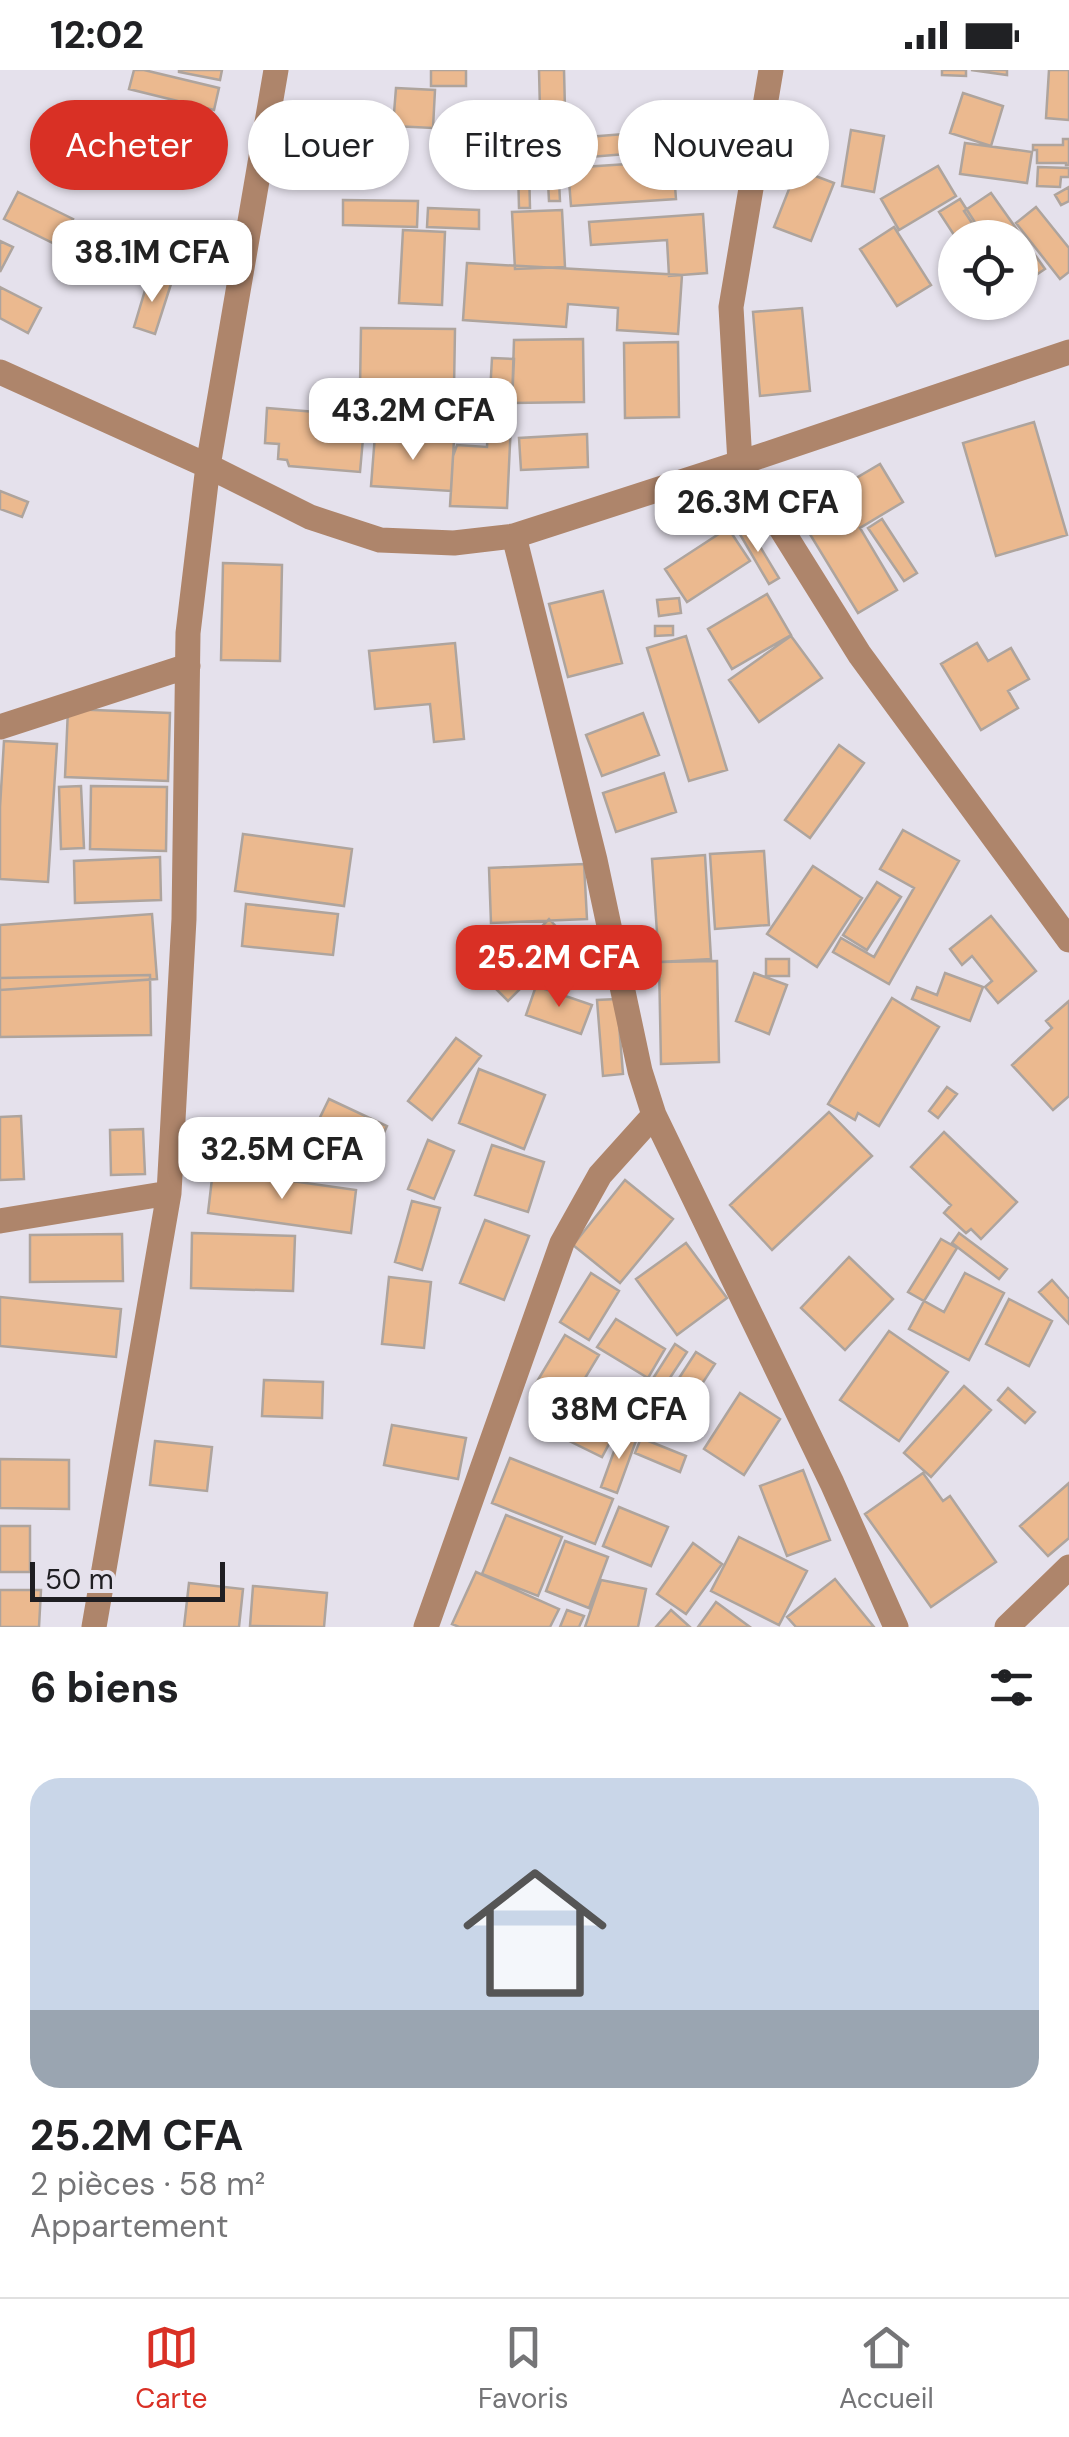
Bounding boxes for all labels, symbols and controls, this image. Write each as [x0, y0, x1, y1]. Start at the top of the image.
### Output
text: 12:02 [50, 10, 144, 60]
chip: Acheter [30, 100, 228, 190]
chip: Louer [248, 100, 409, 190]
chip: Filtres [429, 100, 598, 190]
chip: Nouveau [618, 100, 829, 190]
pin: 38.1M CFA [38, 220, 266, 305]
map controls [938, 220, 1038, 320]
button: locate [938, 220, 1038, 320]
text: 38.1M CFA [74, 231, 230, 273]
pin: 43.2M CFA [299, 378, 527, 463]
text: 43.2M CFA [331, 389, 495, 431]
pin: 26.3M CFA [644, 470, 872, 555]
text: 26.3M CFA [677, 481, 839, 523]
pin: 25.2M CFA [445, 925, 673, 1010]
text: 25.2M CFA [478, 936, 640, 978]
pin: 32.5M CFA [168, 1117, 396, 1202]
text: 32.5M CFA [200, 1128, 364, 1170]
pin: 38M CFA [527, 1377, 711, 1462]
text: 38M CFA [550, 1388, 688, 1430]
scale bar [30, 1557, 225, 1602]
text: 50 m [45, 1561, 114, 1598]
text: 6 biens [30, 1660, 179, 1715]
icon: filters [984, 1660, 1039, 1715]
icon: home [445, 1843, 625, 2023]
text: 25.2M CFA [30, 2108, 243, 2163]
text: 2 pièces · 58 m² [30, 2163, 265, 2205]
text: Appartement [30, 2205, 228, 2247]
tab: Carte [135, 2320, 207, 2417]
tab: Favoris [478, 2320, 568, 2417]
tab: Accueil [839, 2320, 934, 2417]

